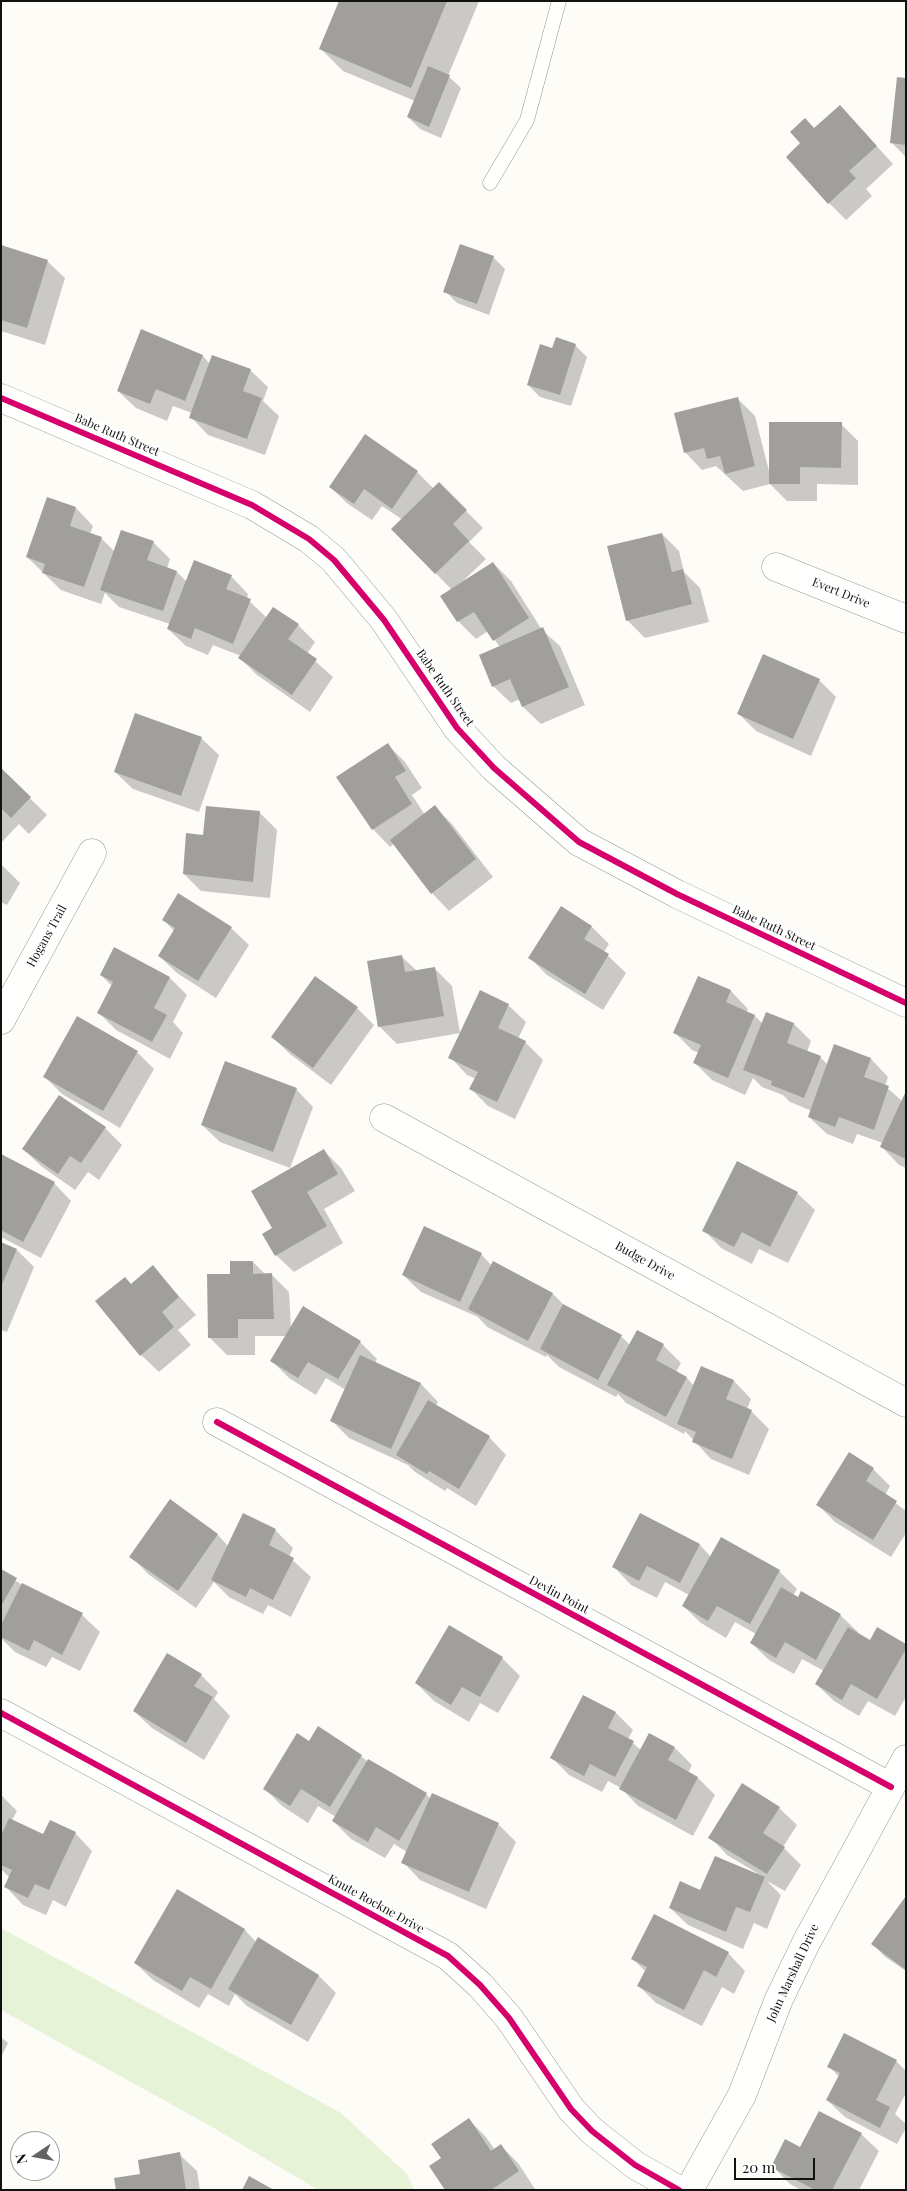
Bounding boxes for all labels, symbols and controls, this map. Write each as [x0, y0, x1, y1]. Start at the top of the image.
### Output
street label: Babe Ruth Street [73, 411, 161, 459]
street label: Evert Drive [810, 575, 872, 611]
street label: Babe Ruth Street [413, 647, 477, 729]
street label: Hogans Trail [24, 902, 70, 970]
street label: Babe Ruth Street [730, 902, 818, 954]
street label: Budge Drive [613, 1239, 677, 1283]
street label: Devlin Point [527, 1573, 591, 1617]
street label: Knute Rockne Drive [325, 1872, 427, 1936]
street label: John Marshall Drive [764, 1922, 822, 2024]
north arrow [10, 2131, 60, 2181]
scale bar [737, 2148, 818, 2180]
text: N [10, 2152, 31, 2166]
text: 20 m [742, 2157, 775, 2177]

